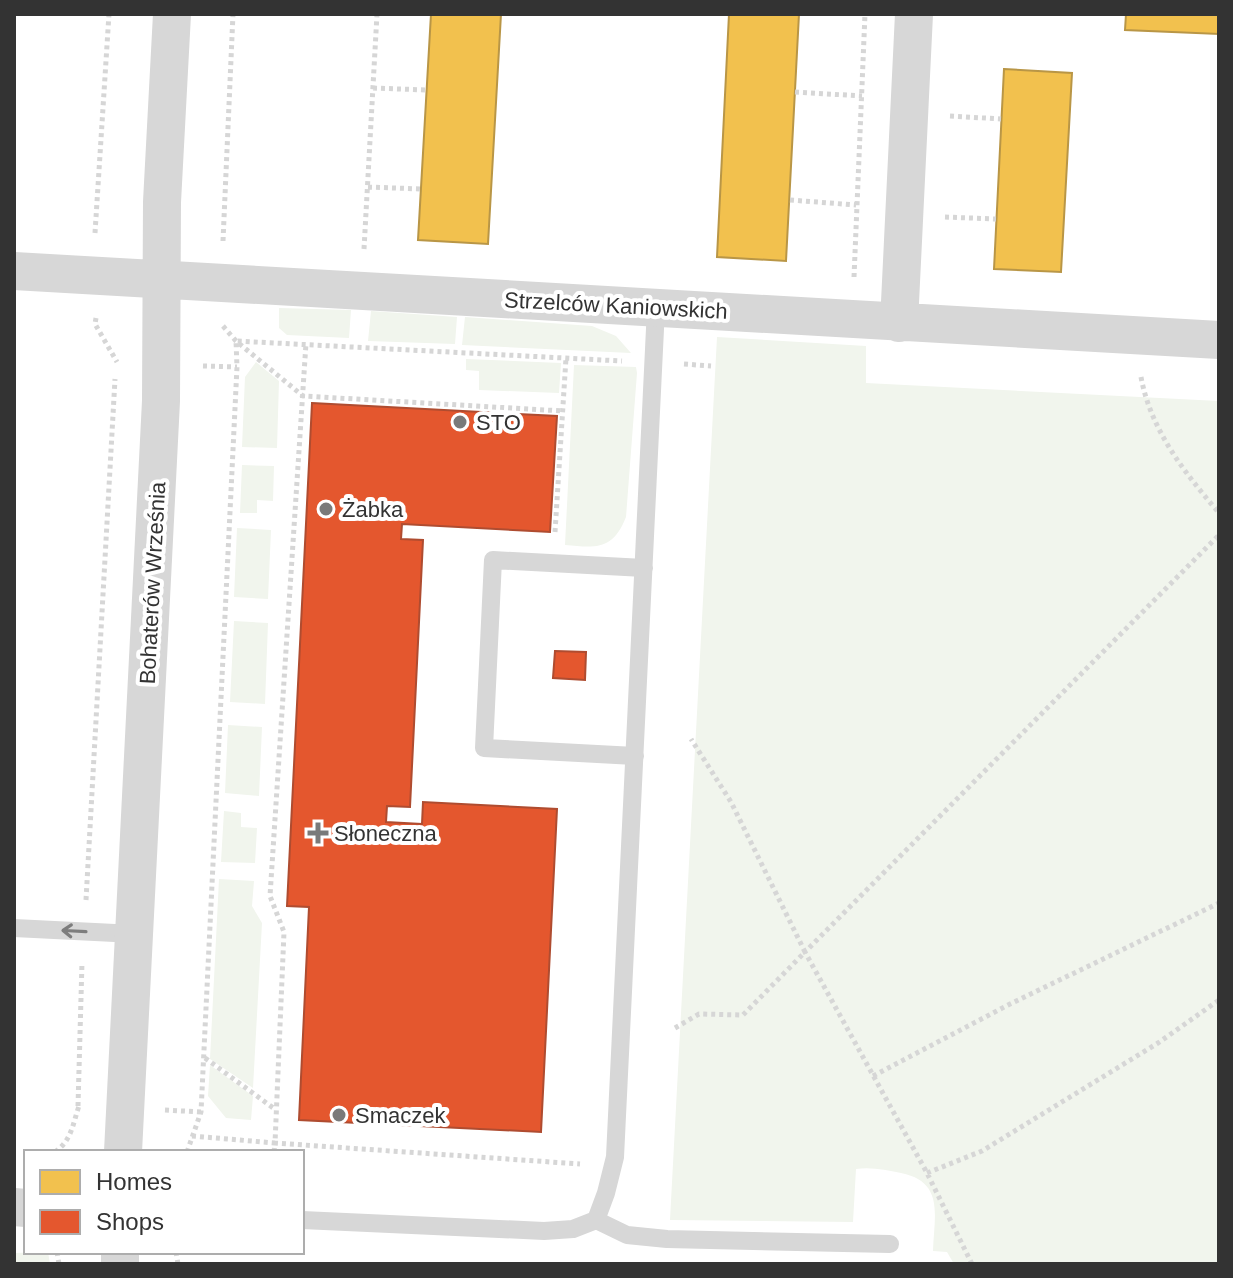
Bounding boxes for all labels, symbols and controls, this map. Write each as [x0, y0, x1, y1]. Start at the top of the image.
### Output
street label: Strzelców Kaniowskich [504, 287, 728, 324]
place label: STO [476, 410, 521, 435]
marker: STO [451, 413, 469, 431]
street label: Bohaterów Września [135, 480, 170, 685]
place label: Żabka [342, 497, 404, 522]
marker: Żabka [317, 500, 335, 518]
place label: Słoneczna [334, 821, 438, 846]
marker: Słoneczna [309, 824, 327, 842]
one-way arrow [61, 923, 88, 938]
place label: Smaczek [355, 1103, 446, 1128]
marker: Smaczek [330, 1106, 348, 1124]
legend [24, 1150, 304, 1254]
text: Homes [96, 1168, 172, 1195]
text: Shops [96, 1208, 164, 1235]

